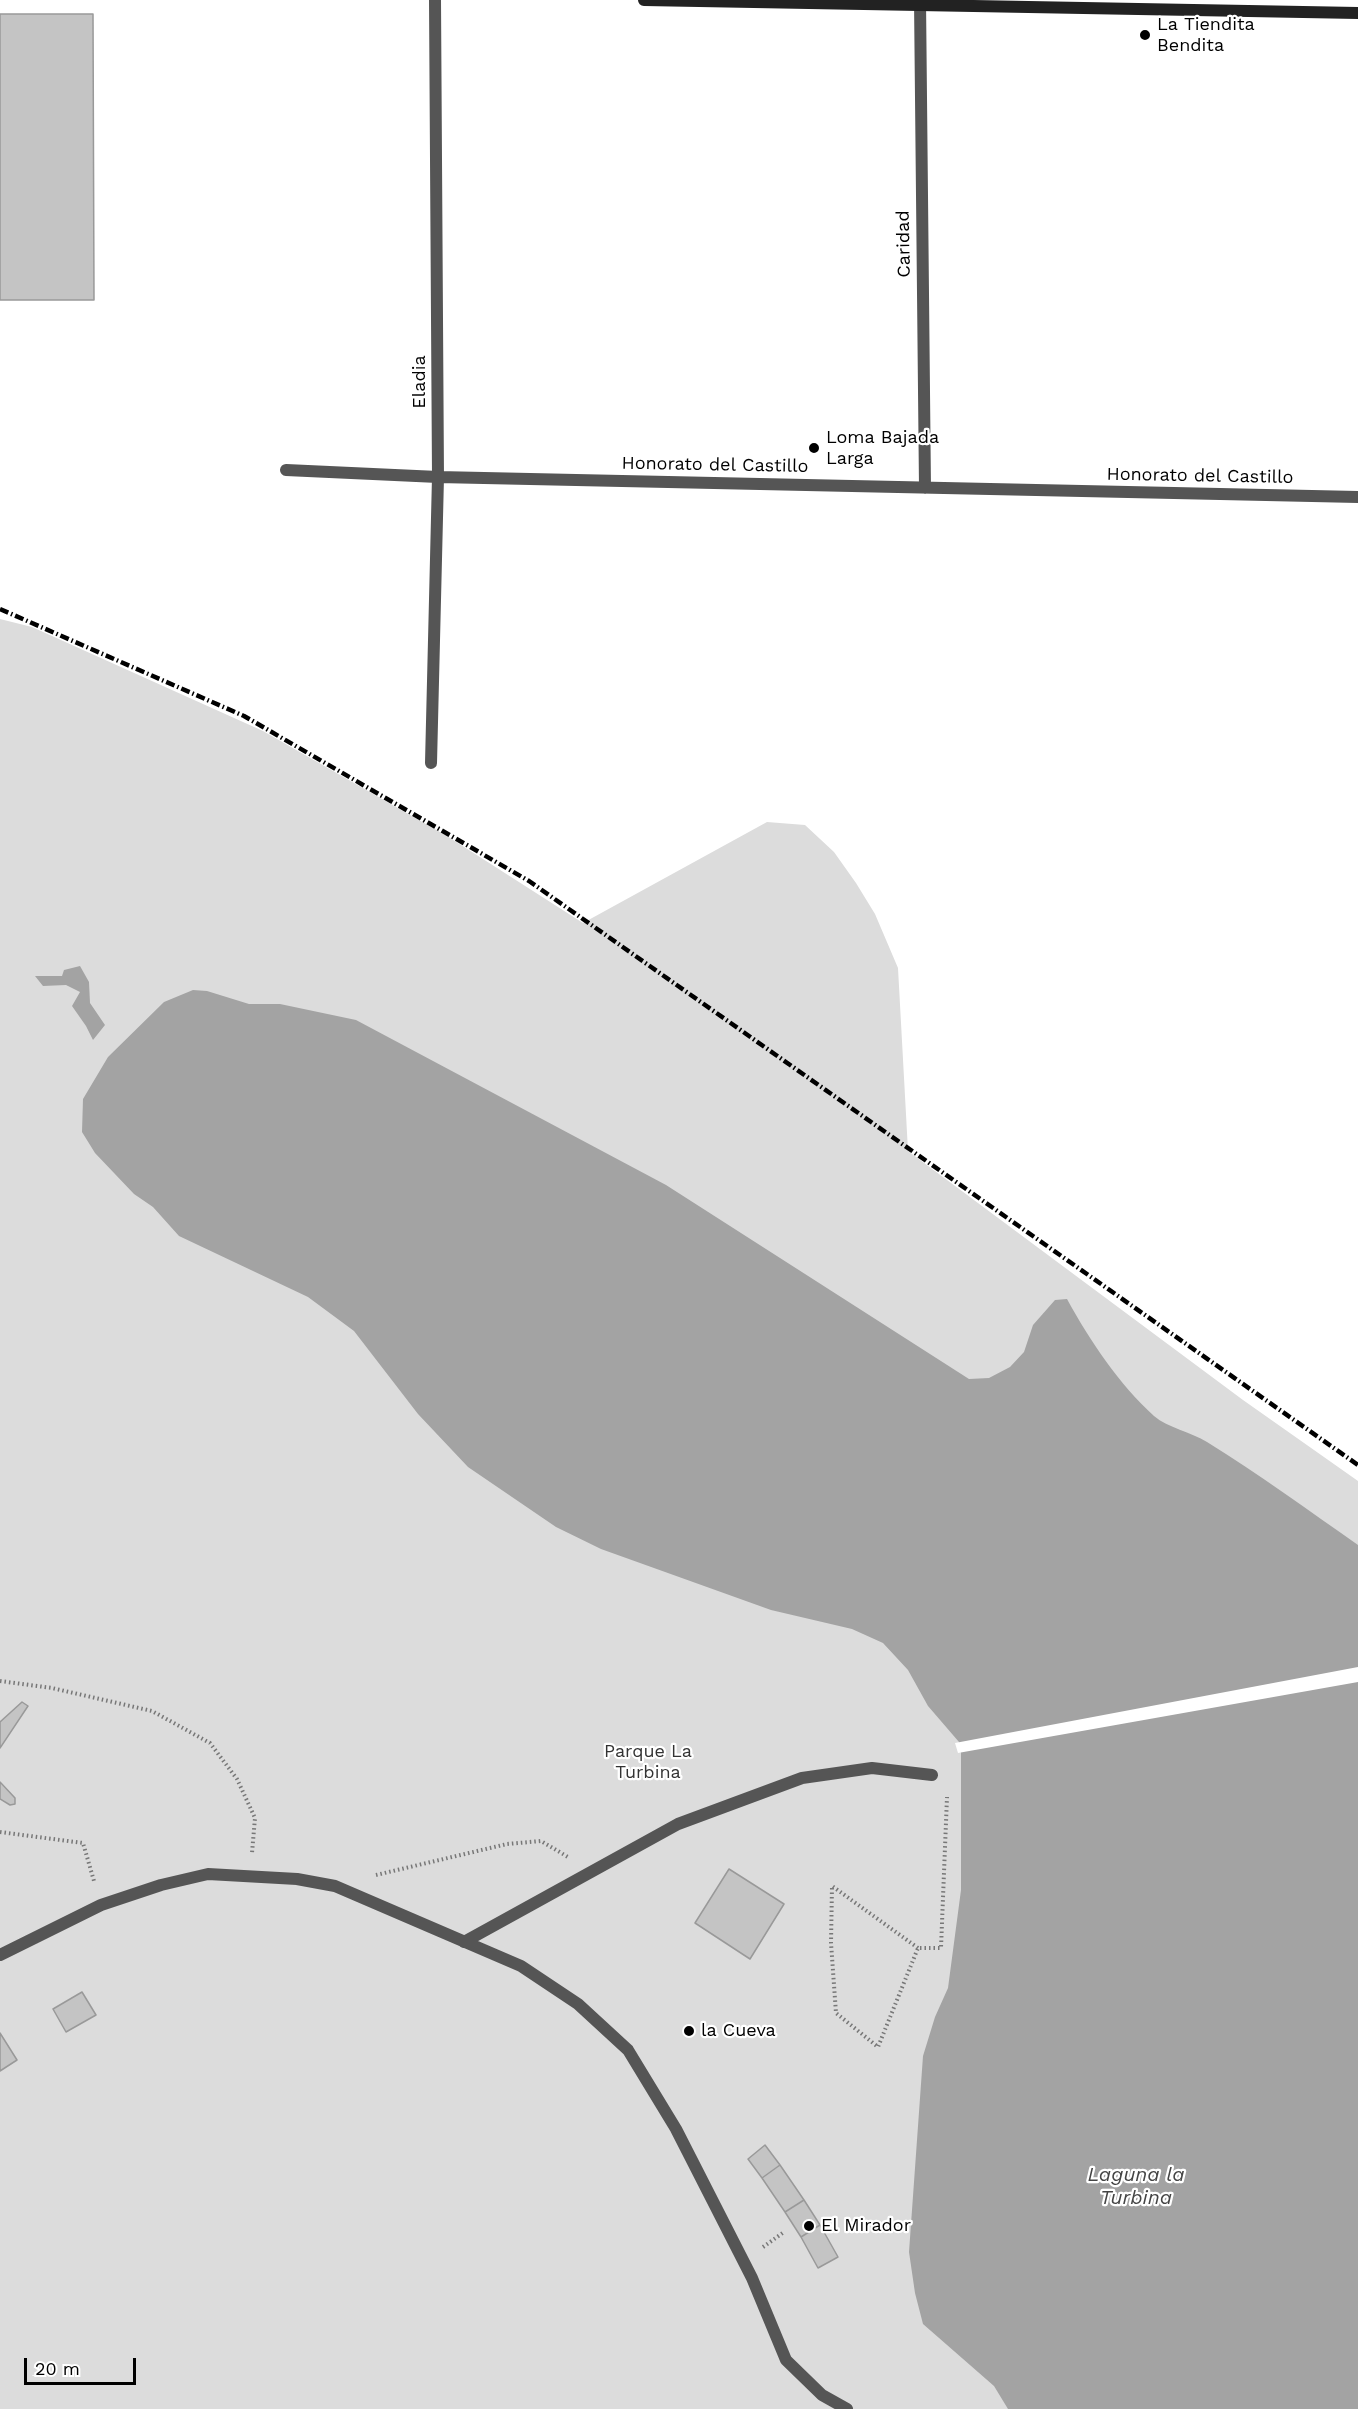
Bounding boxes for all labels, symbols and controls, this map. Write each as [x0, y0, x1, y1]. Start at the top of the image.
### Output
place label: La Tiendita Bendita [1157, 14, 1255, 57]
marker: La Tiendita Bendita [1138, 28, 1152, 42]
street label: Caridad [893, 210, 915, 278]
street label: Eladia [409, 355, 431, 409]
place label: Loma Bajada Larga [826, 427, 939, 470]
marker: Loma Bajada Larga [807, 441, 821, 455]
street label: Honorato del Castillo [621, 453, 809, 477]
street label: Honorato del Castillo [1106, 464, 1294, 488]
park label: Parque La Turbina [604, 1741, 692, 1784]
place label: la Cueva [701, 2020, 776, 2042]
marker: la Cueva [682, 2024, 696, 2038]
water label: Laguna la Turbina [1088, 2163, 1184, 2210]
place label: El Mirador [821, 2215, 911, 2237]
marker: El Mirador [802, 2219, 816, 2233]
scale bar [27, 2346, 140, 2384]
text: 20 m [35, 2358, 80, 2379]

